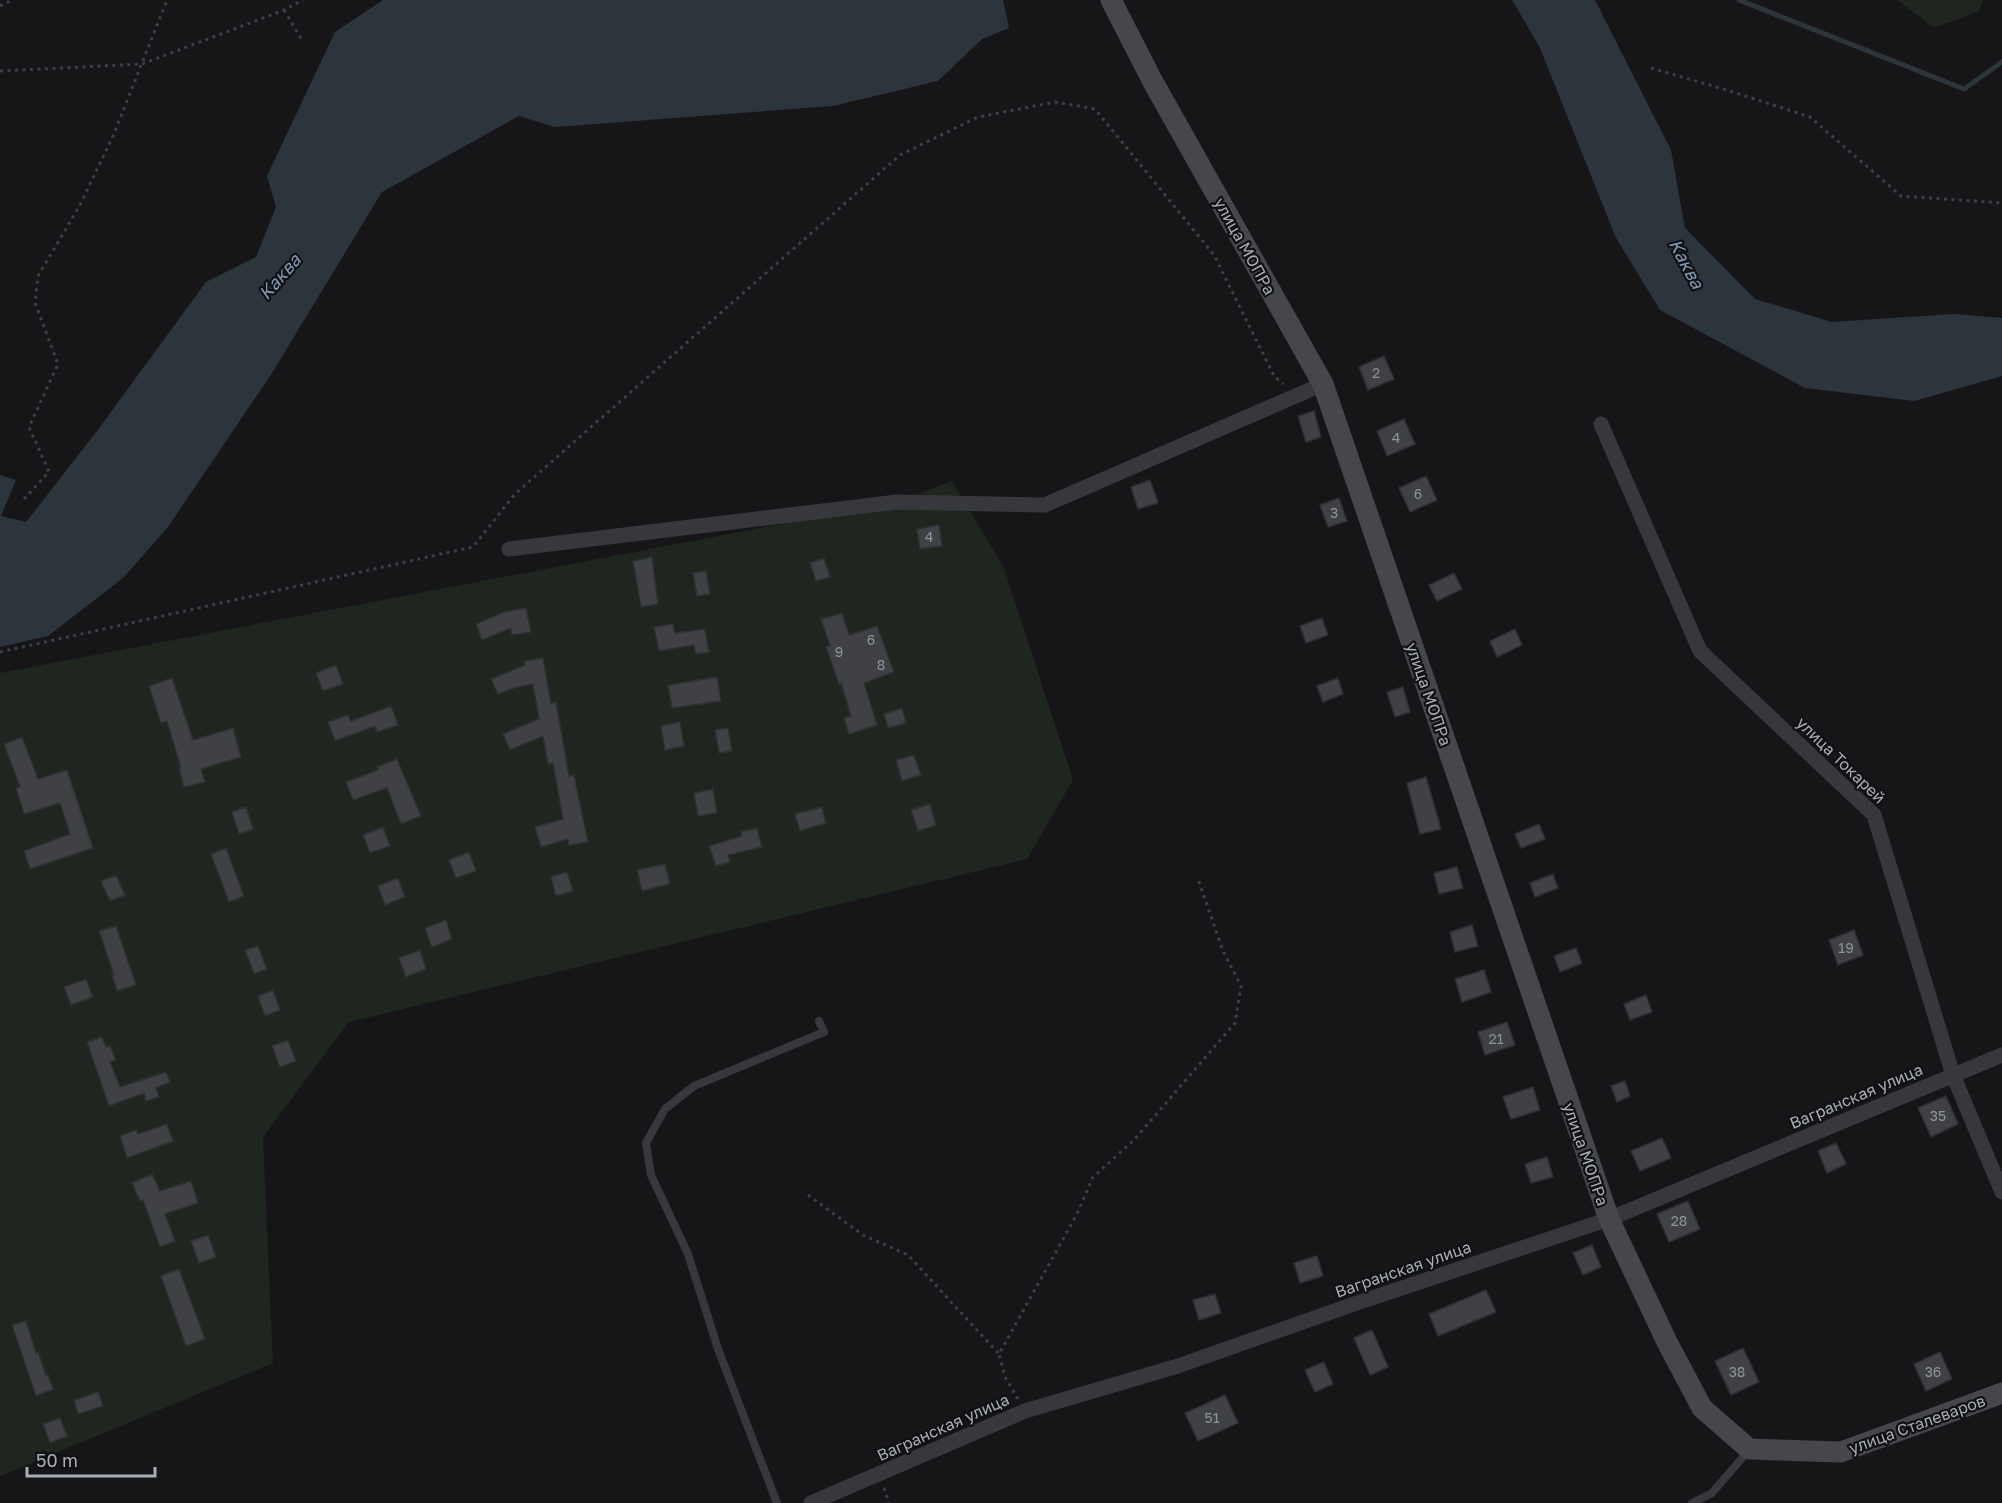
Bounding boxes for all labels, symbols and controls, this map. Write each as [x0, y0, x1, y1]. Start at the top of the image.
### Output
street label: улица МОПРа [1210, 194, 1280, 298]
water label: Каква [1665, 235, 1709, 293]
water label: Каква [253, 248, 306, 304]
house number: 2 [1372, 364, 1380, 381]
house number: 4 [1392, 429, 1400, 446]
house number: 6 [1414, 485, 1422, 502]
house number: 3 [1330, 504, 1338, 521]
house number: 4 [925, 528, 933, 545]
house number: 6 [867, 631, 875, 648]
street label: улица МОПРа [1402, 640, 1456, 748]
house number: 9 [835, 643, 843, 660]
house number: 8 [877, 656, 885, 673]
street label: улица Токарей [1792, 713, 1890, 807]
house number: 19 [1838, 939, 1854, 956]
house number: 21 [1489, 1030, 1504, 1047]
street label: Вагранская улица [1786, 1059, 1926, 1133]
street label: улица МОПРа [1559, 1100, 1613, 1208]
house number: 35 [1930, 1107, 1946, 1124]
house number: 28 [1671, 1212, 1687, 1229]
street label: Вагранская улица [1332, 1236, 1474, 1302]
house number: 38 [1729, 1363, 1745, 1380]
house number: 36 [1925, 1363, 1941, 1380]
street label: Вагранская улица [874, 1389, 1012, 1465]
street label: улица Сталеваров [1846, 1390, 1988, 1458]
house number: 51 [1205, 1409, 1220, 1426]
scale bar [27, 1440, 154, 1478]
text: 50 m [36, 1449, 78, 1471]

